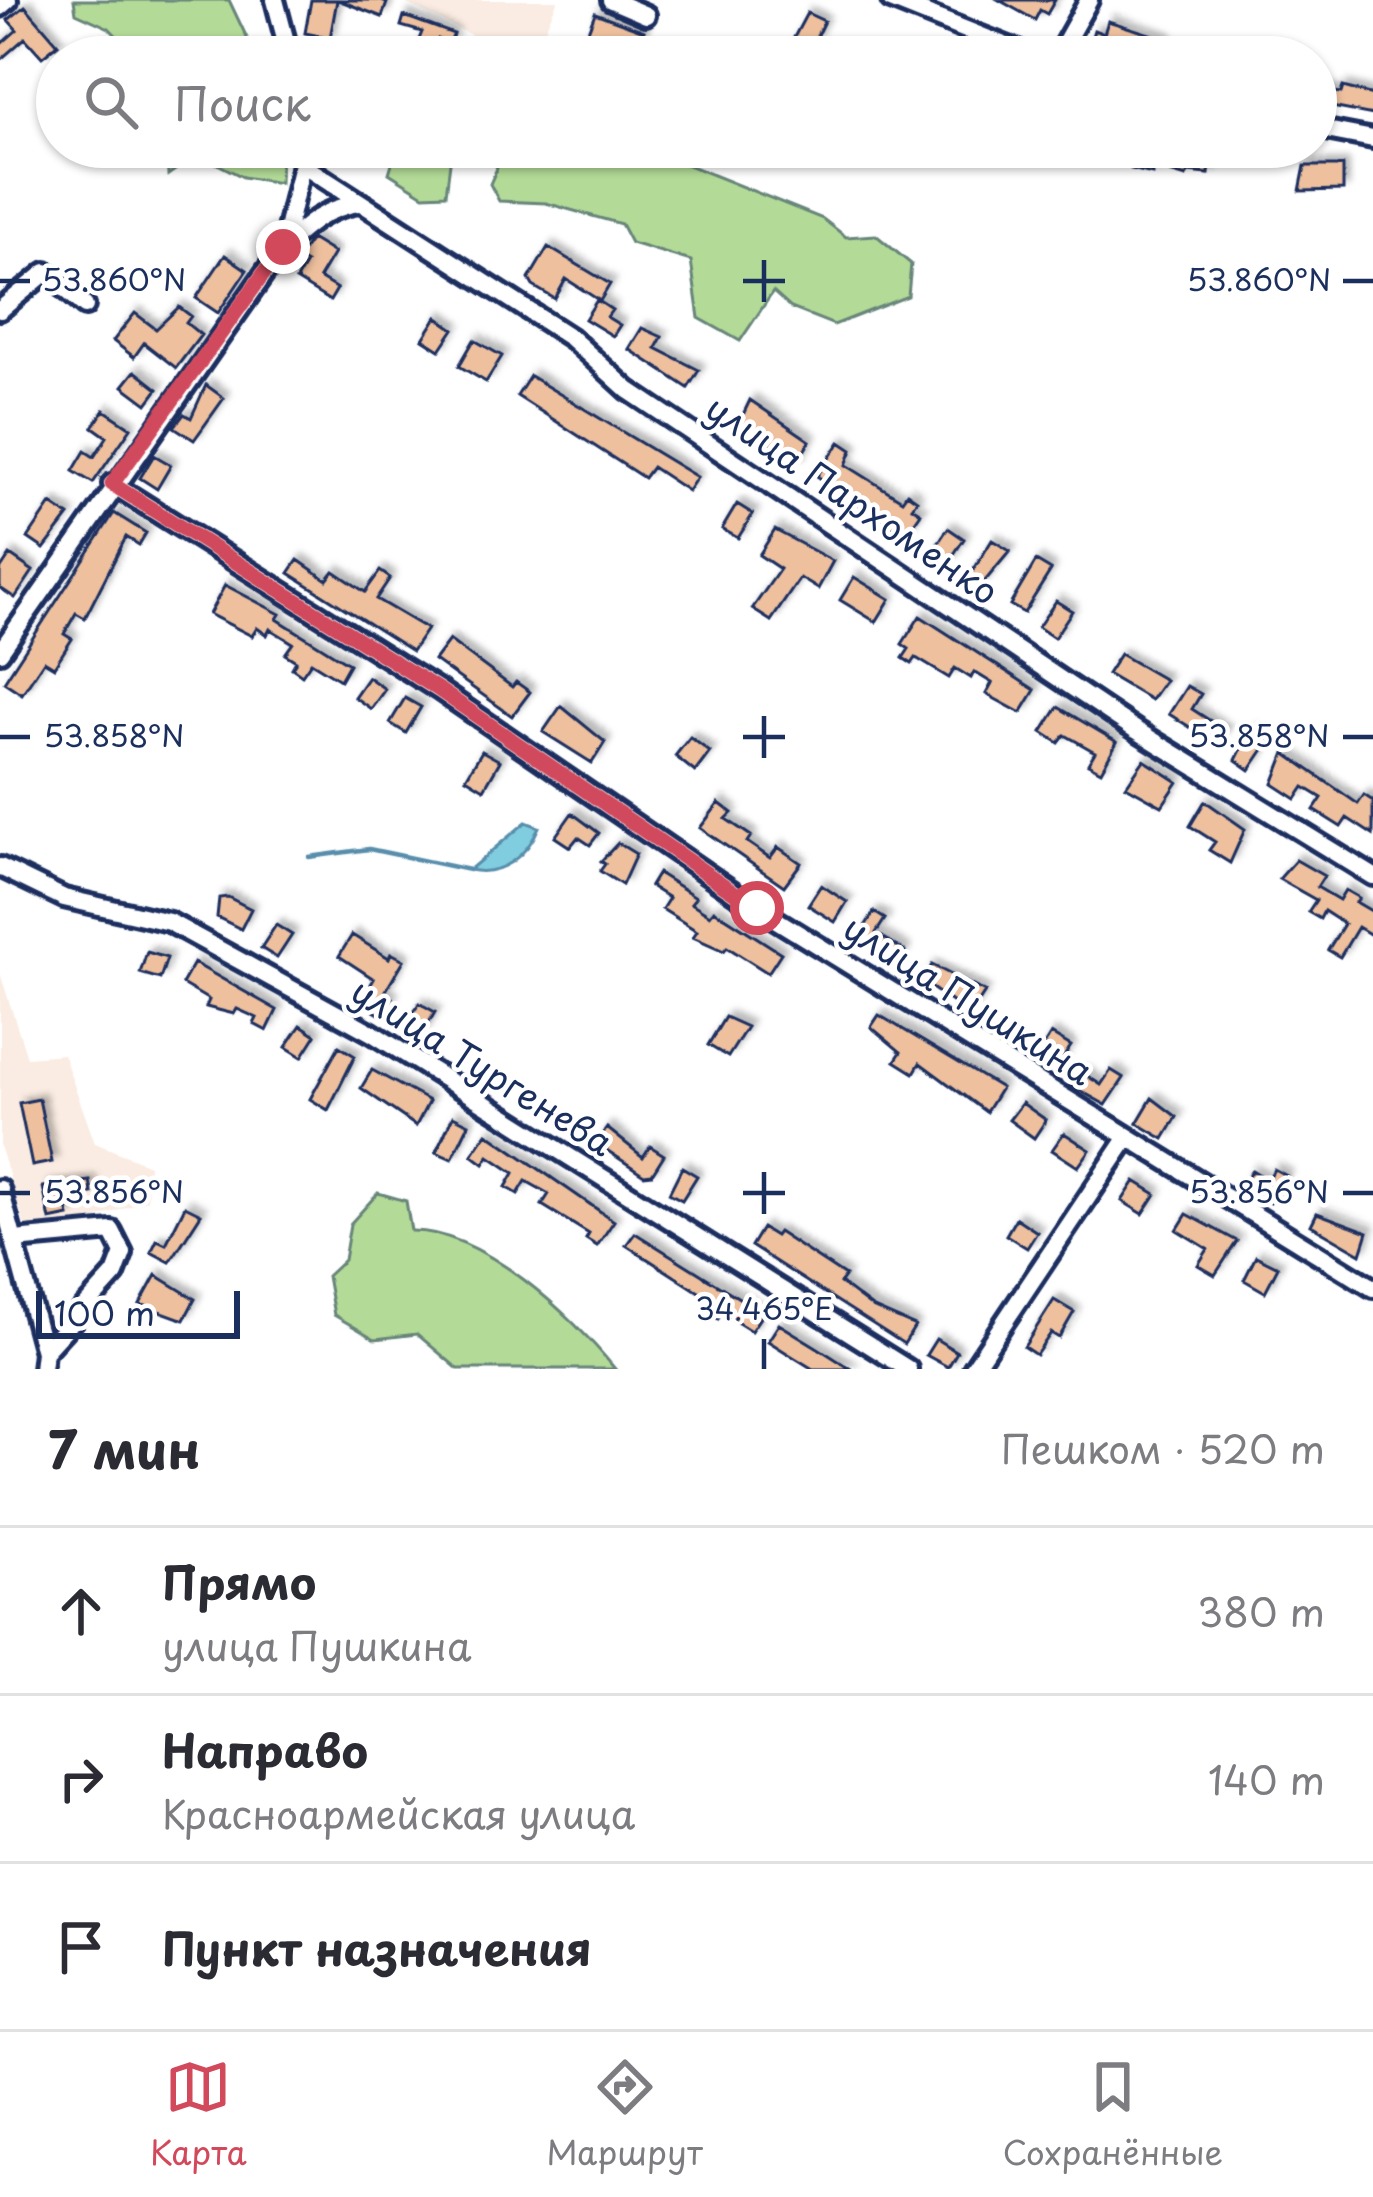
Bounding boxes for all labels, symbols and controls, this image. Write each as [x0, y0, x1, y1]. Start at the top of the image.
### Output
search box [36, 36, 1337, 168]
text: Поиск [174, 68, 311, 136]
icon: search [78, 69, 144, 135]
route end [256, 220, 310, 274]
text: 53.860°N [42, 256, 186, 301]
text: 53.860°N [1187, 256, 1331, 301]
street label: улица Пархоменко [696, 380, 1010, 617]
text: 53.858°N [44, 712, 184, 757]
text: 53.858°N [1189, 712, 1329, 757]
route start [730, 881, 784, 935]
street label: улица Пушкина [834, 900, 1105, 1097]
street label: улица Тургенева [341, 963, 625, 1168]
text: 53.856°N [44, 1168, 184, 1213]
text: 53.856°N [1189, 1168, 1329, 1213]
scale bar [36, 1285, 240, 1338]
text: 34.465°E [695, 1285, 833, 1330]
text: 100 m [54, 1287, 155, 1337]
text: 7 мин [48, 1409, 200, 1486]
text: Пешком · 520 m [1001, 1418, 1325, 1477]
text: Прямо [162, 1547, 316, 1615]
icon: ahead [48, 1578, 114, 1644]
text: 380 m [1197, 1581, 1325, 1640]
text: улица Пушкина [162, 1615, 471, 1674]
text: Направо [162, 1715, 368, 1783]
icon: right [48, 1746, 114, 1812]
text: 140 m [1208, 1749, 1325, 1808]
text: Красноармейская улица [162, 1783, 635, 1842]
text: Пункт назначения [162, 1913, 592, 1981]
icon: arrive [48, 1914, 114, 1980]
tab: Карта [150, 2054, 247, 2176]
tab: Маршрут [547, 2054, 703, 2176]
tab: Сохранённые [1002, 2054, 1223, 2176]

